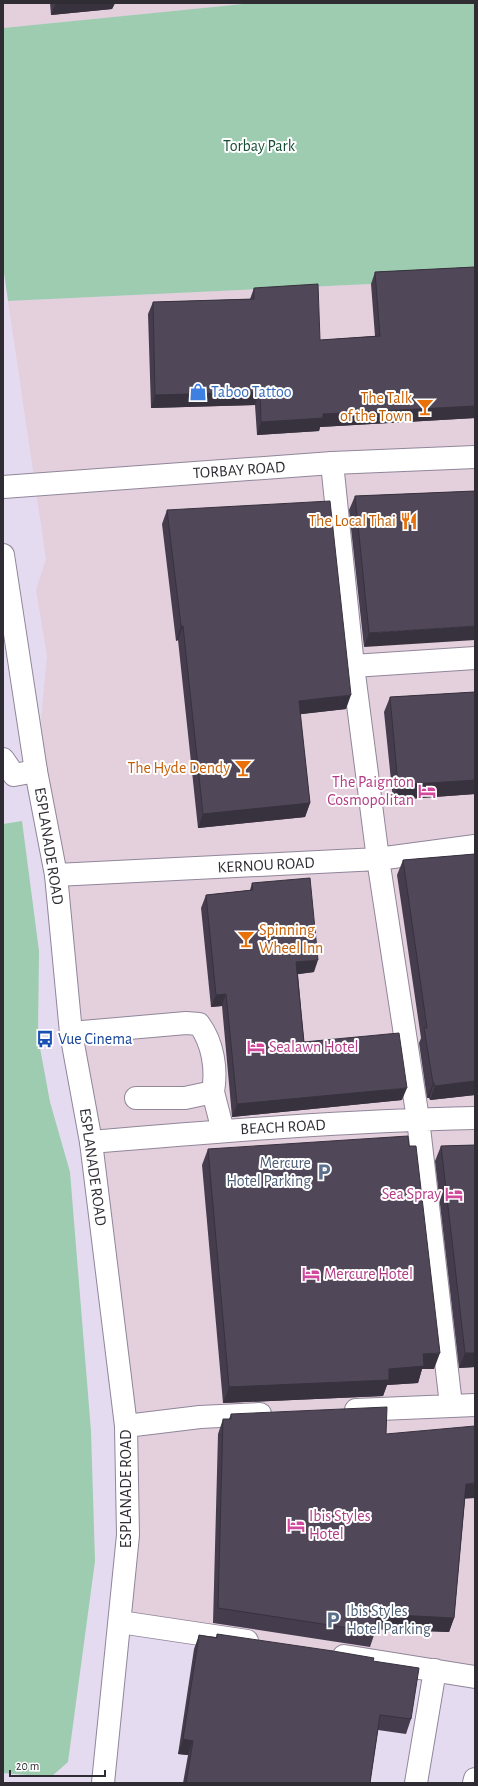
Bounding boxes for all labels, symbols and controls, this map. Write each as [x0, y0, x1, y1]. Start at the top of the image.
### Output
park label: Torbay Park [223, 138, 296, 155]
shop icon: Taboo Tattoo [188, 382, 208, 402]
place label: Taboo Tattoo [211, 384, 292, 400]
place label: The Talk of the Town [340, 390, 413, 424]
bar icon: The Talk of the Town [415, 397, 435, 417]
street label: TORBAY ROAD [192, 459, 286, 481]
restaurant icon: The Local Thai [399, 511, 419, 531]
place label: The Local Thai [308, 513, 396, 529]
bar icon: The Hyde Dendy [233, 758, 253, 778]
place label: The Hyde Dendy [128, 760, 230, 777]
place label: The Paignton Cosmopolitan [327, 774, 414, 808]
hotel icon: The Paignton Cosmopolitan [417, 781, 437, 801]
street label: ESPLANADE ROAD [32, 786, 66, 906]
street label: KERNOU ROAD [217, 854, 315, 876]
place label: Spinning Wheel Inn [259, 922, 323, 956]
bar icon: Spinning Wheel Inn [236, 929, 256, 949]
bus stop icon: Vue Cinema [35, 1029, 55, 1049]
place label: Vue Cinema [58, 1031, 132, 1047]
hotel icon: Sealawn Hotel [246, 1037, 266, 1057]
place label: Sealawn Hotel [269, 1039, 359, 1055]
street label: ESPLANADE ROAD [77, 1107, 109, 1227]
street label: BEACH ROAD [240, 1117, 326, 1137]
place label: Mercure Hotel Parking [226, 1155, 311, 1189]
parking icon: Mercure Hotel Parking [314, 1162, 334, 1182]
hotel icon: Sea Spray [444, 1184, 464, 1204]
place label: Sea Spray [382, 1186, 441, 1203]
hotel icon: Mercure Hotel [301, 1264, 321, 1284]
place label: Mercure Hotel [324, 1266, 413, 1282]
street label: ESPLANADE ROAD [118, 1430, 134, 1548]
place label: Ibis Styles Hotel [309, 1508, 371, 1542]
hotel icon: Ibis Styles Hotel [286, 1515, 306, 1535]
place label: Ibis Styles Hotel Parking [346, 1603, 431, 1637]
parking icon: Ibis Styles Hotel Parking [323, 1610, 343, 1630]
scale bar [10, 1752, 105, 1778]
text: 20 m [16, 1760, 39, 1772]

